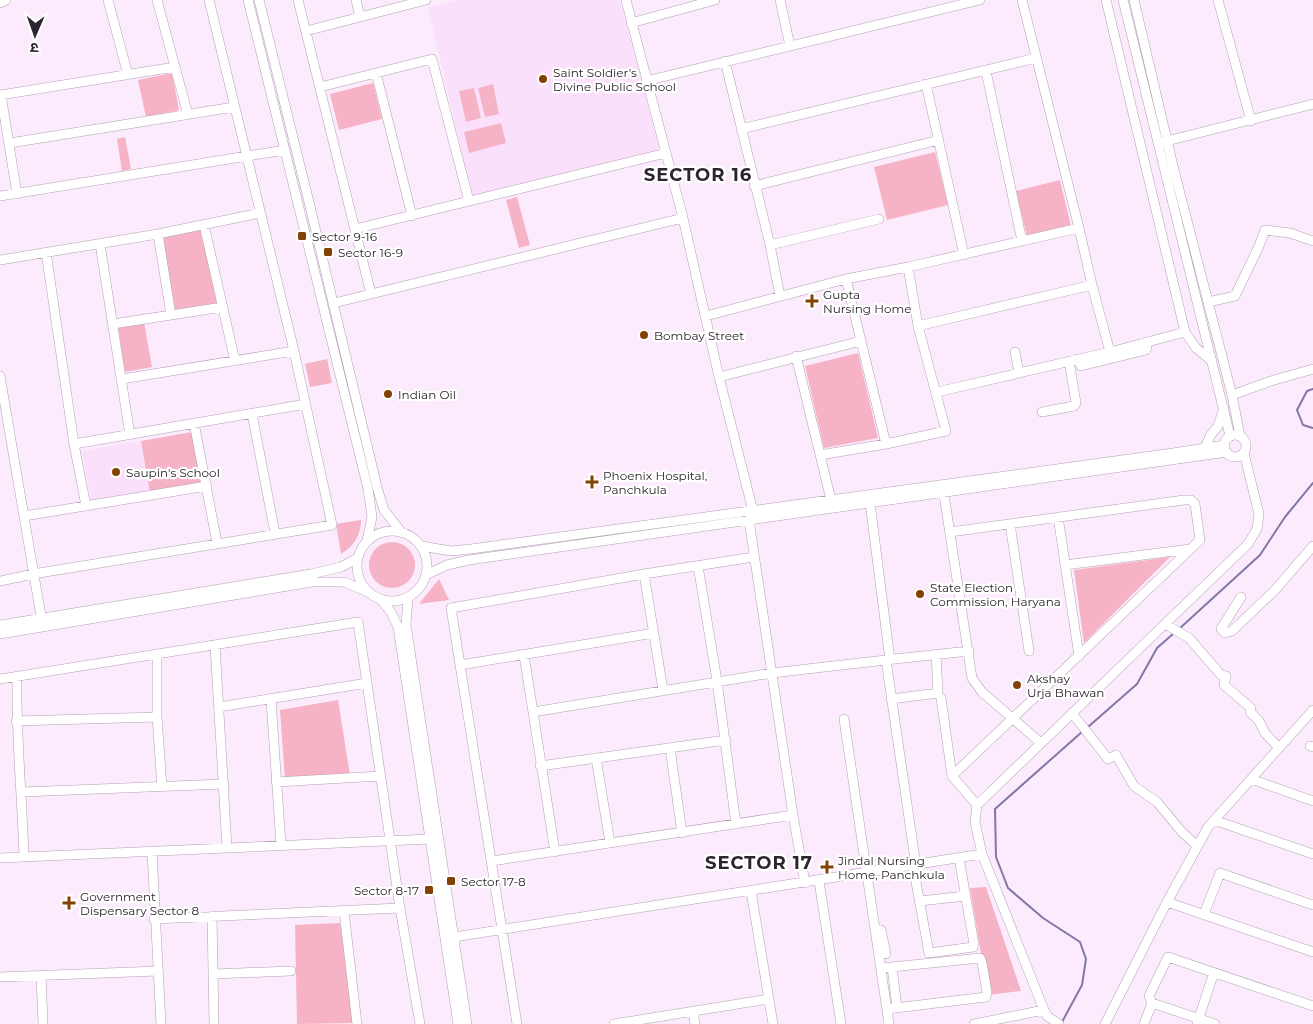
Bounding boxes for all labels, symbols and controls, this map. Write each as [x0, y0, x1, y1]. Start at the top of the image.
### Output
north arrow [10, 10, 60, 60]
text: उ [29, 39, 39, 57]
place label: Saint Soldier’s Divine Public School [553, 65, 676, 94]
marker: Saint Soldier’s Divine Public School [537, 73, 549, 85]
district label: SECTOR 16 [644, 164, 752, 186]
place label: Sector 9-16 [312, 229, 377, 244]
marker: Sector 9-16 [296, 230, 308, 242]
place label: Sector 16-9 [338, 245, 403, 260]
marker: Sector 16-9 [322, 246, 334, 258]
place label: Gupta Nursing Home [823, 287, 911, 316]
marker: Gupta Nursing Home [805, 294, 819, 308]
place label: Bombay Street [654, 328, 744, 343]
marker: Bombay Street [638, 329, 650, 341]
place label: Indian Oil [398, 387, 456, 402]
marker: Indian Oil [382, 388, 394, 400]
place label: Saupin's School [126, 465, 220, 480]
marker: Saupin's School [110, 466, 122, 478]
place label: Phoenix Hospital, Panchkula [603, 468, 707, 497]
marker: Phoenix Hospital, Panchkula [585, 475, 599, 489]
place label: State Election Commission, Haryana [930, 580, 1061, 609]
marker: State Election Commission, Haryana [914, 588, 926, 600]
place label: Akshay Urja Bhawan [1027, 671, 1104, 700]
marker: Akshay Urja Bhawan [1011, 679, 1023, 691]
district label: SECTOR 17 [705, 852, 813, 874]
place label: Jindal Nursing Home, Panchkula [837, 853, 945, 882]
marker: Jindal Nursing Home, Panchkula [820, 860, 834, 874]
place label: Sector 17-8 [461, 874, 526, 889]
marker: Sector 17-8 [445, 875, 457, 887]
place label: Sector 8-17 [354, 883, 419, 898]
marker: Sector 8-17 [423, 884, 435, 896]
place label: Government Dispensary Sector 8 [80, 889, 199, 918]
marker: Government Dispensary Sector 8 [62, 896, 76, 910]

